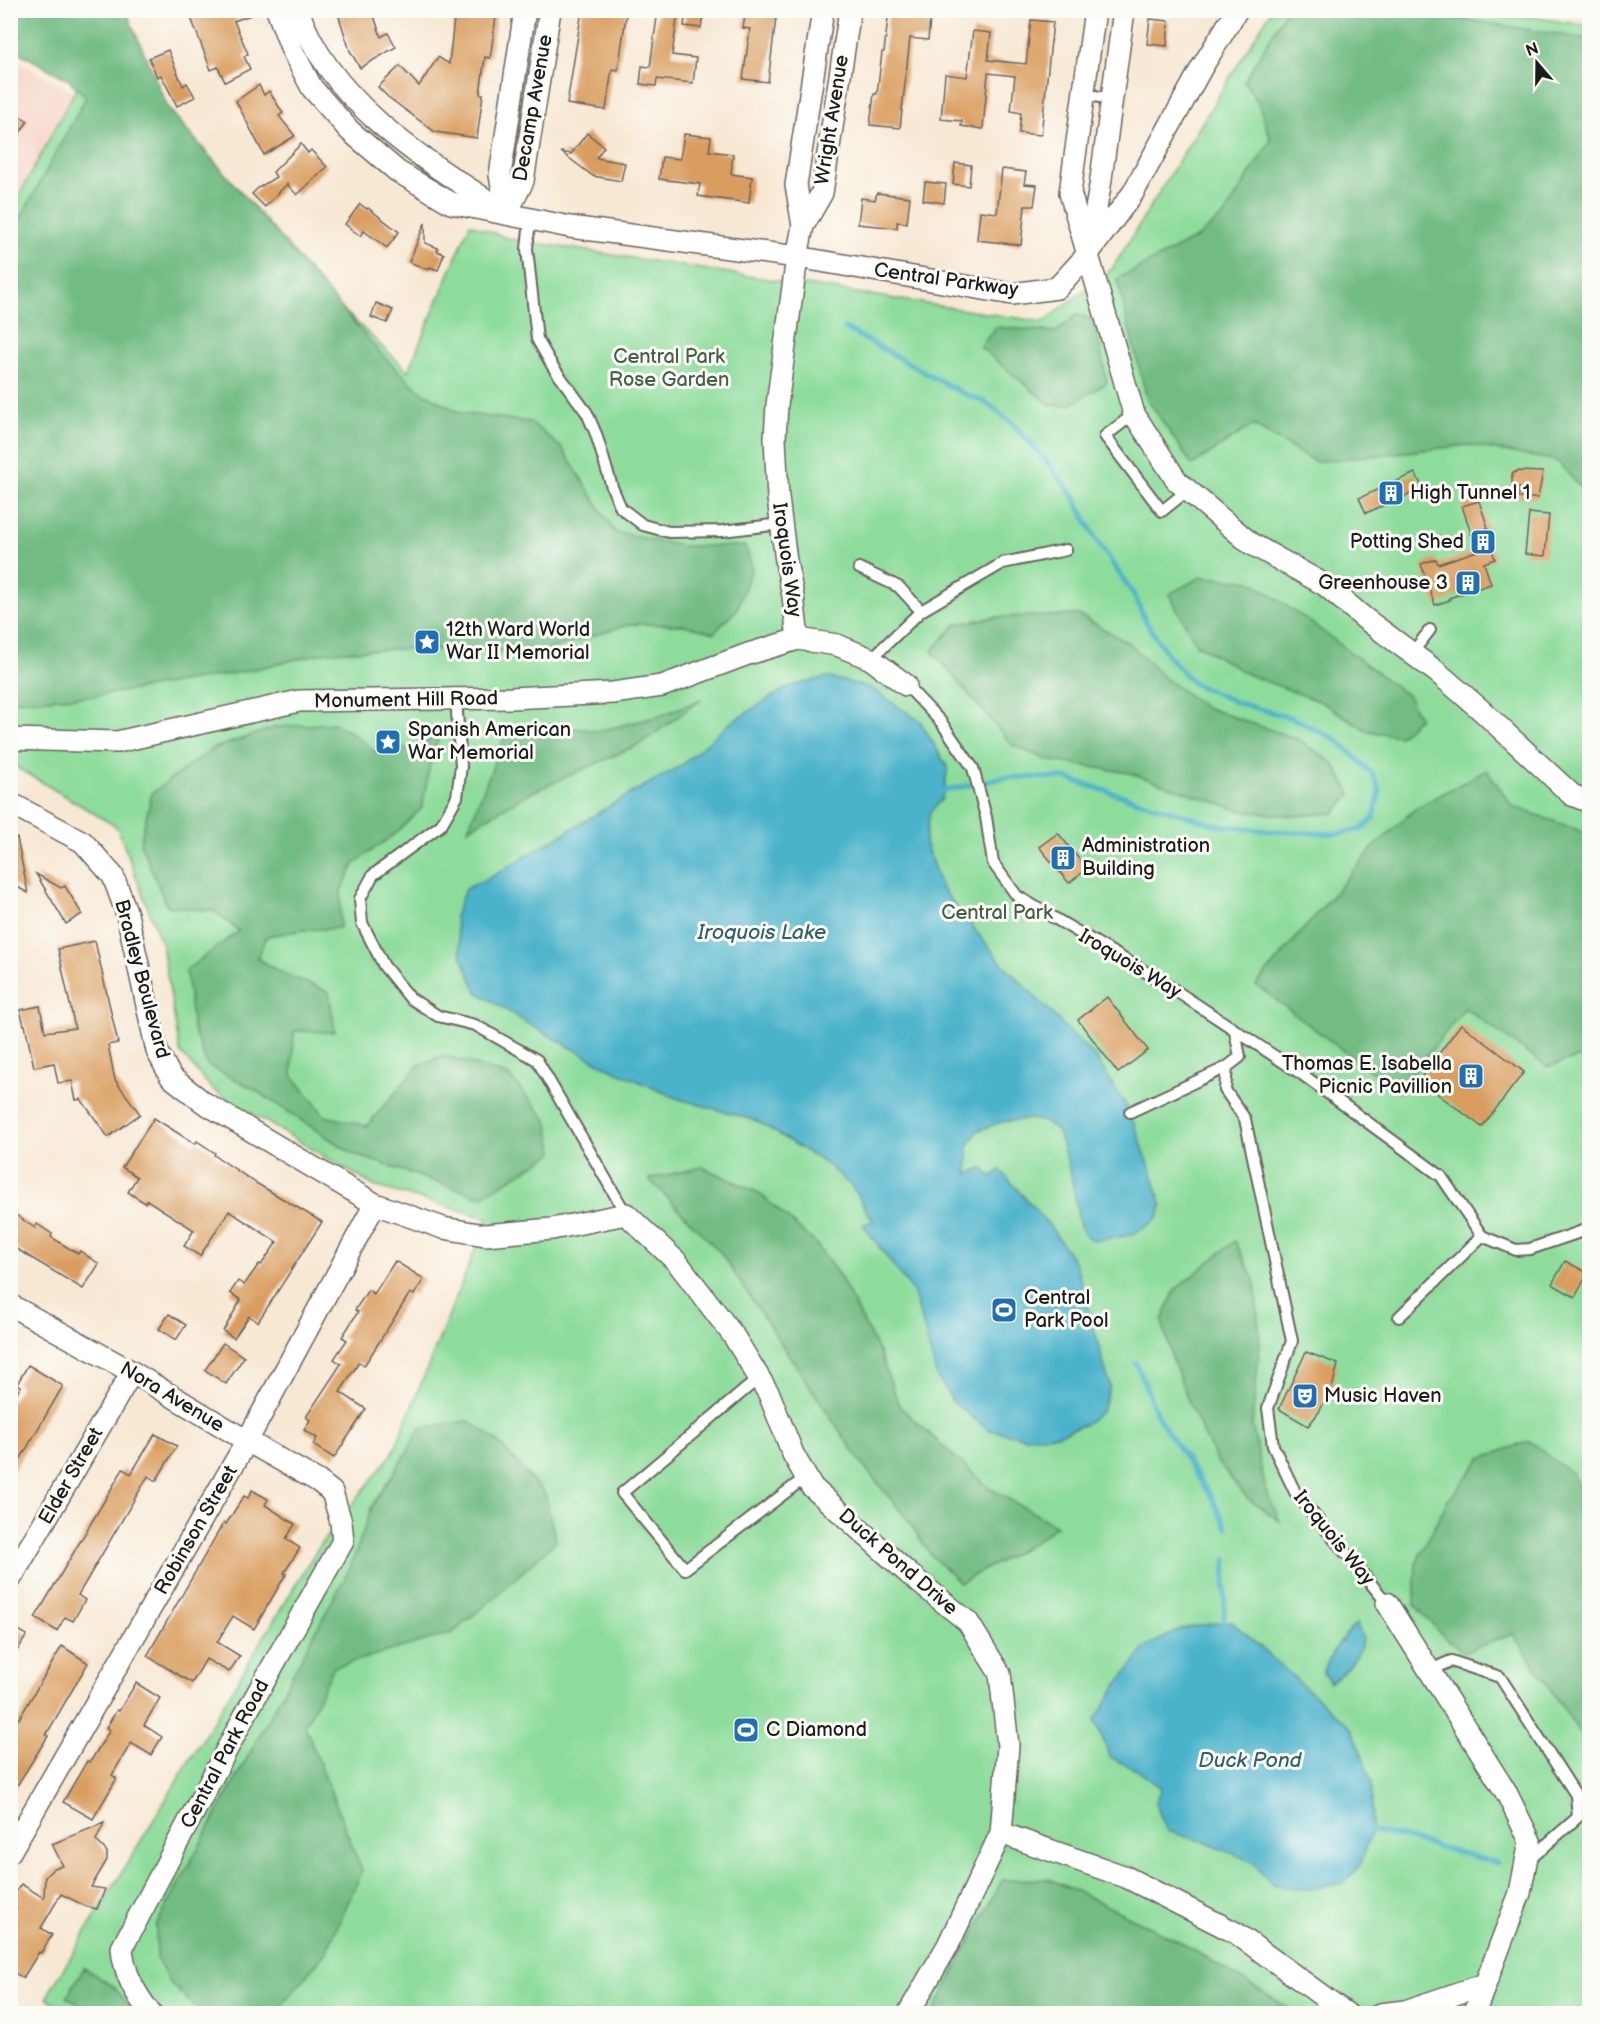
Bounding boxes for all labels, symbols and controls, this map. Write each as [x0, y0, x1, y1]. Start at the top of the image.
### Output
street label: Decamp Avenue [508, 33, 558, 183]
north arrow [1507, 33, 1567, 93]
text: N [1523, 39, 1541, 61]
street label: Wright Avenue [810, 53, 854, 187]
street label: Central Parkway [872, 258, 1020, 302]
park label: Central Park Rose Garden [609, 345, 729, 392]
building icon: High Tunnel 1 [1376, 478, 1406, 508]
place label: High Tunnel 1 [1410, 481, 1530, 505]
street label: Iroquois Way [767, 501, 807, 619]
building icon: Potting Shed [1468, 527, 1498, 557]
place label: Potting Shed [1350, 530, 1464, 554]
building icon: Greenhouse 3 [1453, 568, 1483, 598]
place label: Greenhouse 3 [1318, 571, 1448, 595]
place label: 12th Ward World War II Memorial [446, 618, 590, 665]
place icon: 12th Ward World War II Memorial [412, 627, 442, 657]
street label: Monument Hill Road [314, 686, 498, 714]
place label: Spanish American War Memorial [408, 718, 571, 765]
place icon: Spanish American War Memorial [373, 727, 403, 757]
place label: Administration Building [1082, 834, 1210, 881]
building icon: Administration Building [1048, 843, 1078, 873]
street label: Bradley Boulevard [109, 897, 175, 1061]
park label: Central Park [941, 901, 1053, 925]
water label: Iroquois Lake [697, 920, 826, 945]
street label: Iroquois Way [1074, 924, 1186, 1004]
place label: Thomas E. Isabella Picnic Pavillion [1282, 1052, 1452, 1099]
building icon: Thomas E. Isabella Picnic Pavillion [1456, 1061, 1486, 1091]
place label: Central Park Pool [1024, 1286, 1108, 1333]
sports icon: Central Park Pool [989, 1295, 1019, 1325]
street label: Nora Avenue [116, 1357, 228, 1438]
theatre icon: Music Haven [1290, 1381, 1320, 1411]
place label: Music Haven [1324, 1384, 1441, 1408]
street label: Elder Street [34, 1423, 108, 1529]
street label: Robinson Street [149, 1461, 243, 1599]
street label: Iroquois Way [1288, 1486, 1380, 1590]
street label: Duck Pond Drive [834, 1504, 963, 1620]
street label: Central Park Road [176, 1675, 274, 1833]
sports icon: C Diamond [731, 1715, 761, 1745]
place label: C Diamond [766, 1718, 867, 1742]
water label: Duck Pond [1198, 1748, 1303, 1773]

